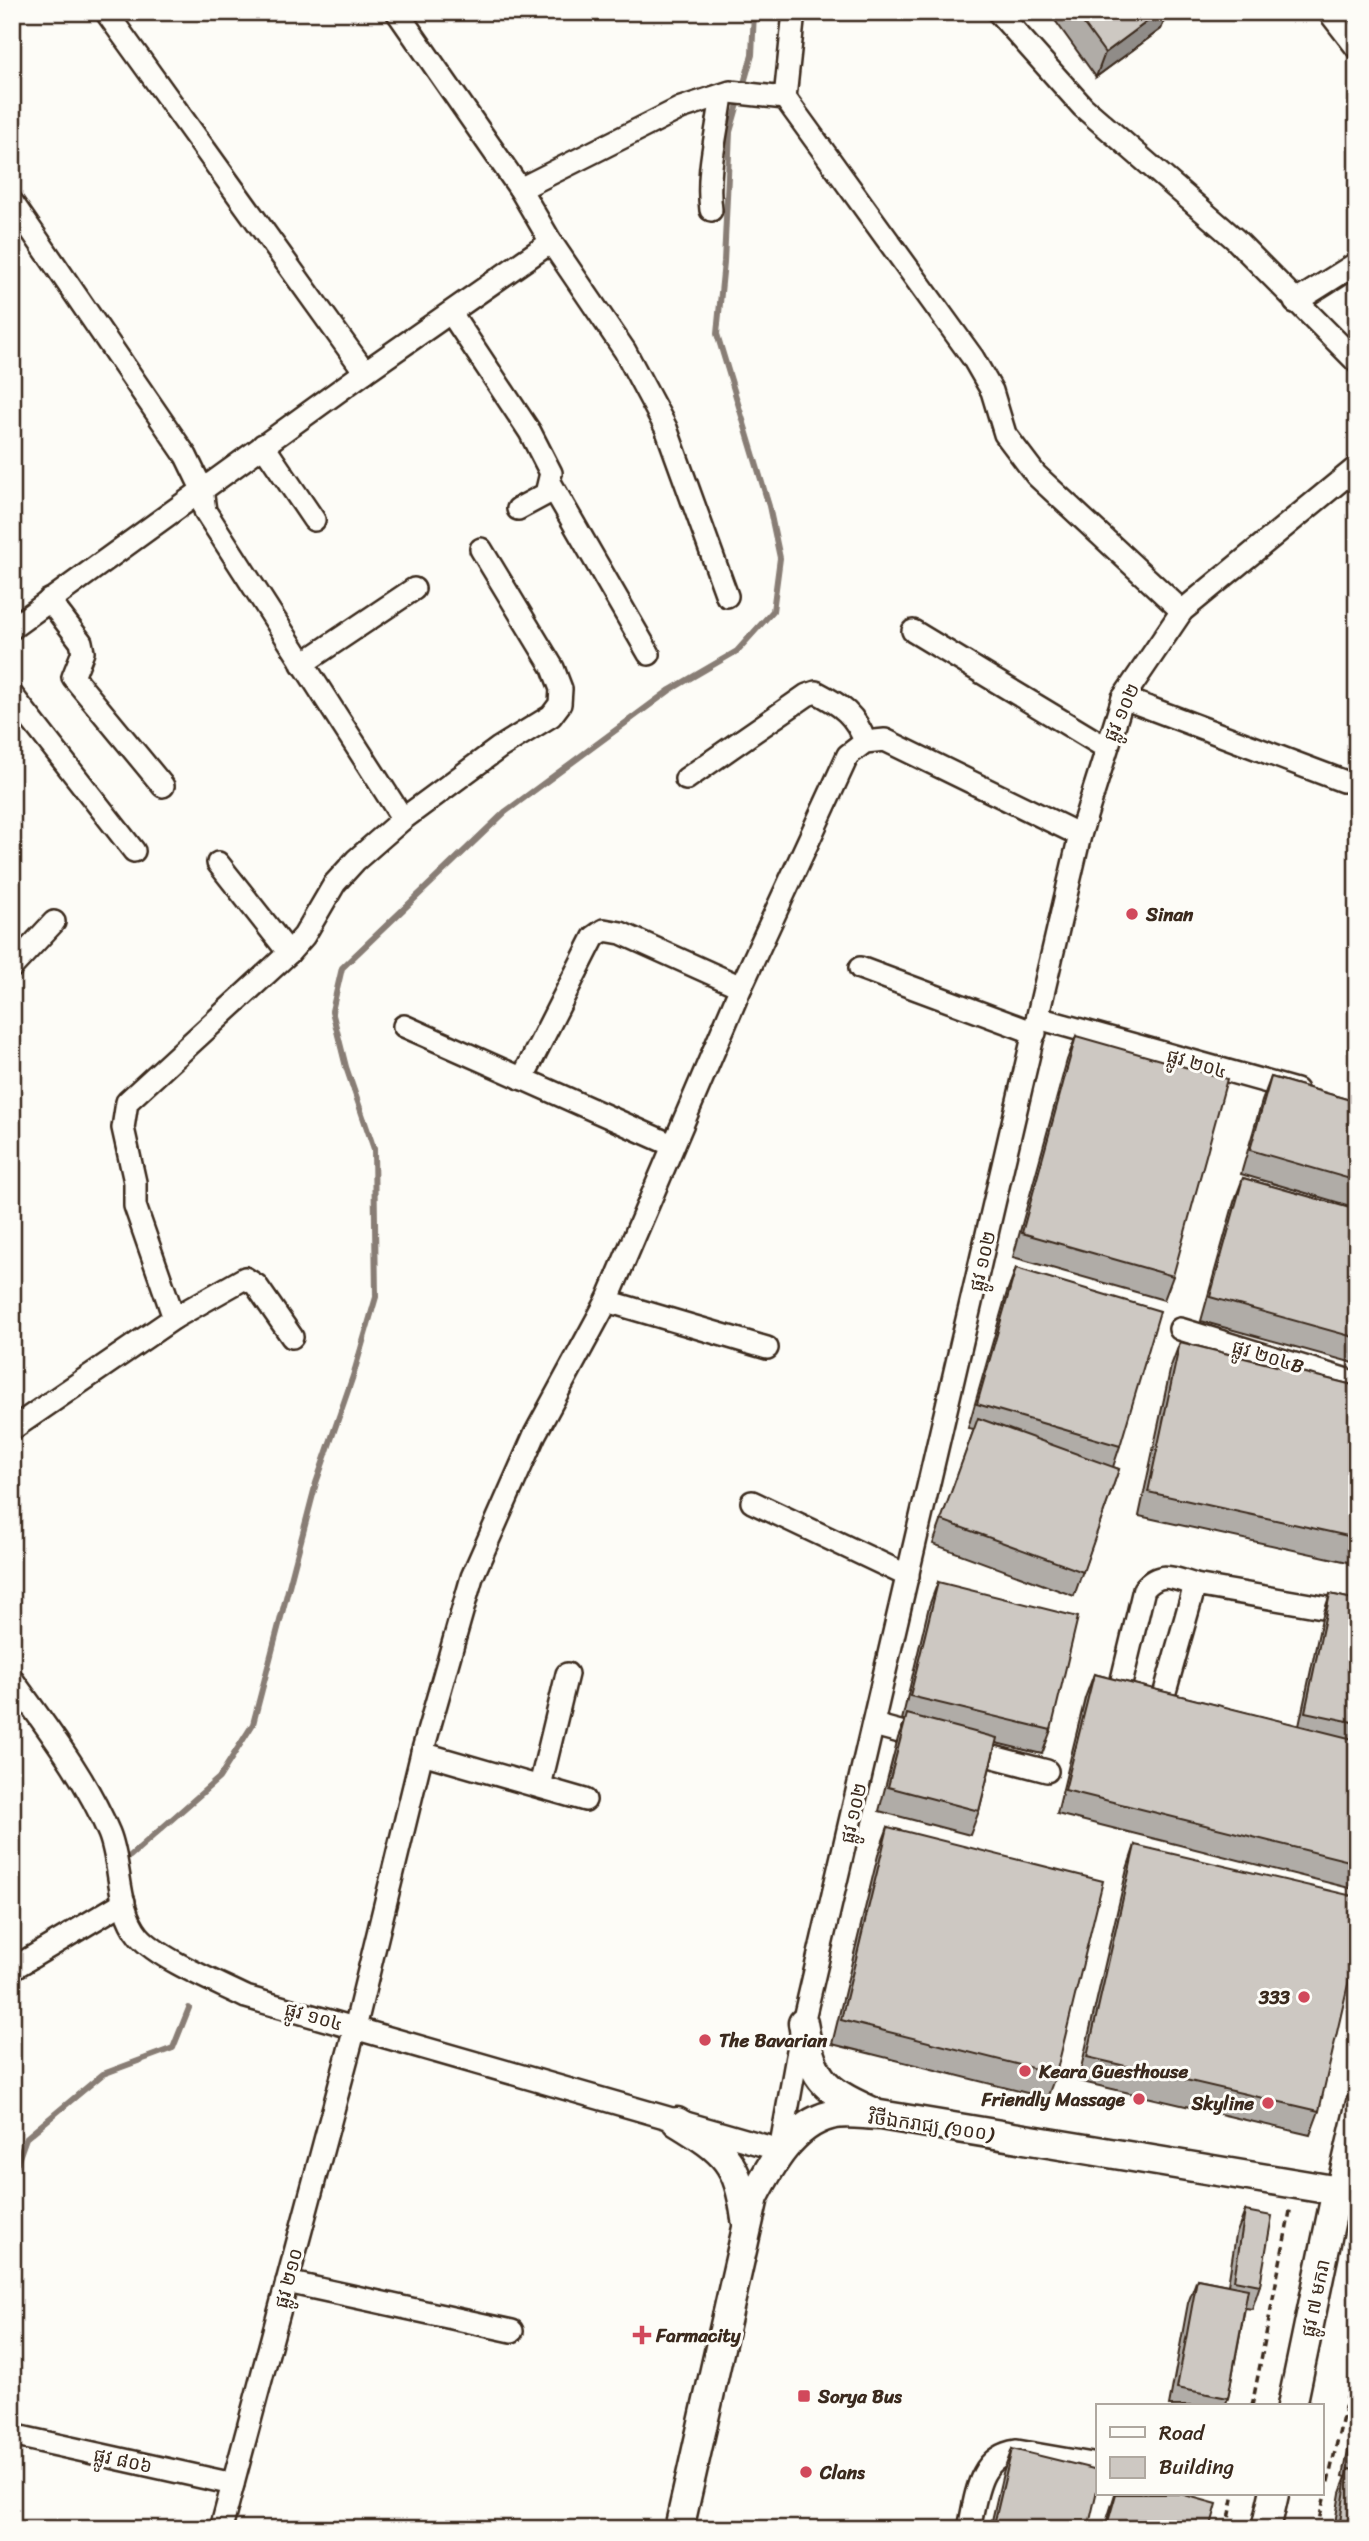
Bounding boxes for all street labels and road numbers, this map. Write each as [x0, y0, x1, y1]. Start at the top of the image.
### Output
street label: ផ្លូវ ១០២ [1094, 677, 1150, 747]
street label: ផ្លូវ ២០៤ [1163, 1039, 1231, 1088]
street label: ផ្លូវ ១០២ [959, 1227, 1006, 1295]
street label: ផ្លូវ ២០៤B [1228, 1330, 1308, 1384]
street label: ផ្លូវ ១០២ [830, 1779, 877, 1847]
street label: ផ្លូវ ១០៤ [281, 1992, 347, 2041]
street label: វិថីឯករាជ្យ (១០០) [865, 2100, 997, 2151]
street label: ផ្លូវ ២១០ [265, 2244, 313, 2312]
street label: ផ្លូវ ៧ មករា [1291, 2256, 1340, 2340]
street label: ផ្លូវ ៨០៦ [90, 2438, 155, 2483]

